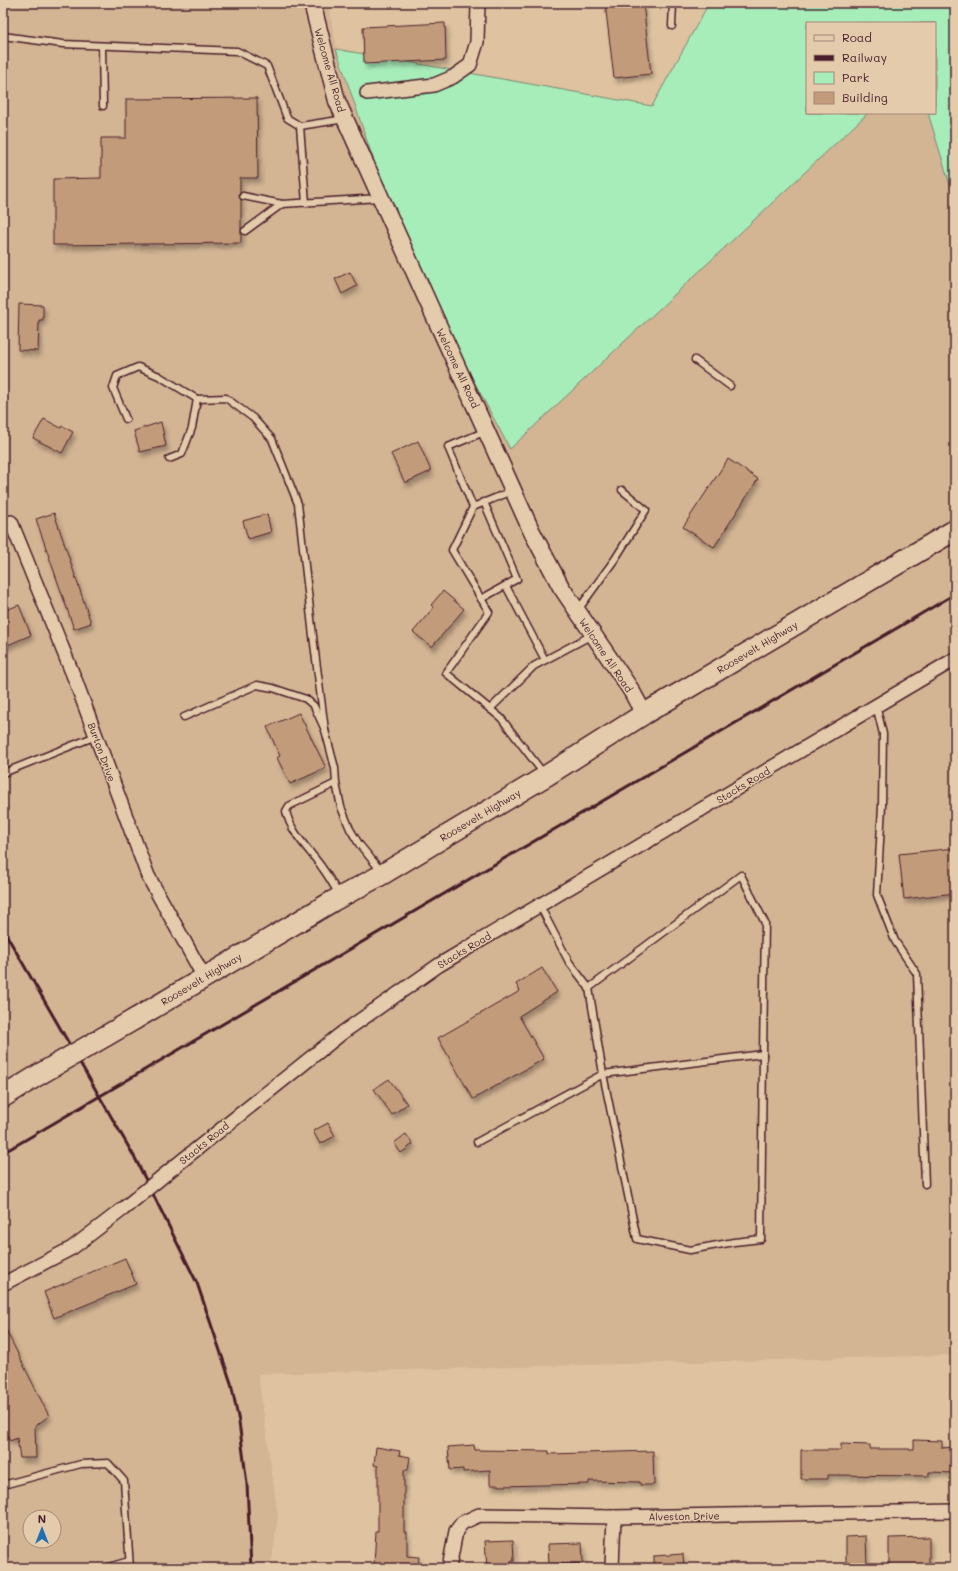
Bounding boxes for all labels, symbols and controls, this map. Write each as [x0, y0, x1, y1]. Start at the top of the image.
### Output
legend [806, 22, 936, 114]
street label: Welcome All Road [311, 26, 349, 114]
text: Road [842, 29, 872, 45]
text: Railway [842, 49, 887, 65]
text: Park [842, 69, 869, 85]
text: Building [842, 89, 888, 105]
street label: Welcome All Road [433, 326, 483, 410]
street label: Welcome All Road [576, 615, 636, 695]
street label: Roosevelt Highway [714, 617, 800, 677]
street label: Burton Drive [85, 720, 119, 784]
street label: Stacks Road [713, 763, 773, 807]
street label: Roosevelt Highway [437, 785, 523, 845]
street label: Stacks Road [434, 928, 494, 972]
street label: Roosevelt Highway [158, 949, 244, 1009]
street label: Stacks Road [176, 1119, 232, 1167]
street label: Alveston Drive [648, 1508, 720, 1524]
north arrow [22, 1509, 62, 1549]
text: N [38, 1511, 46, 1526]

